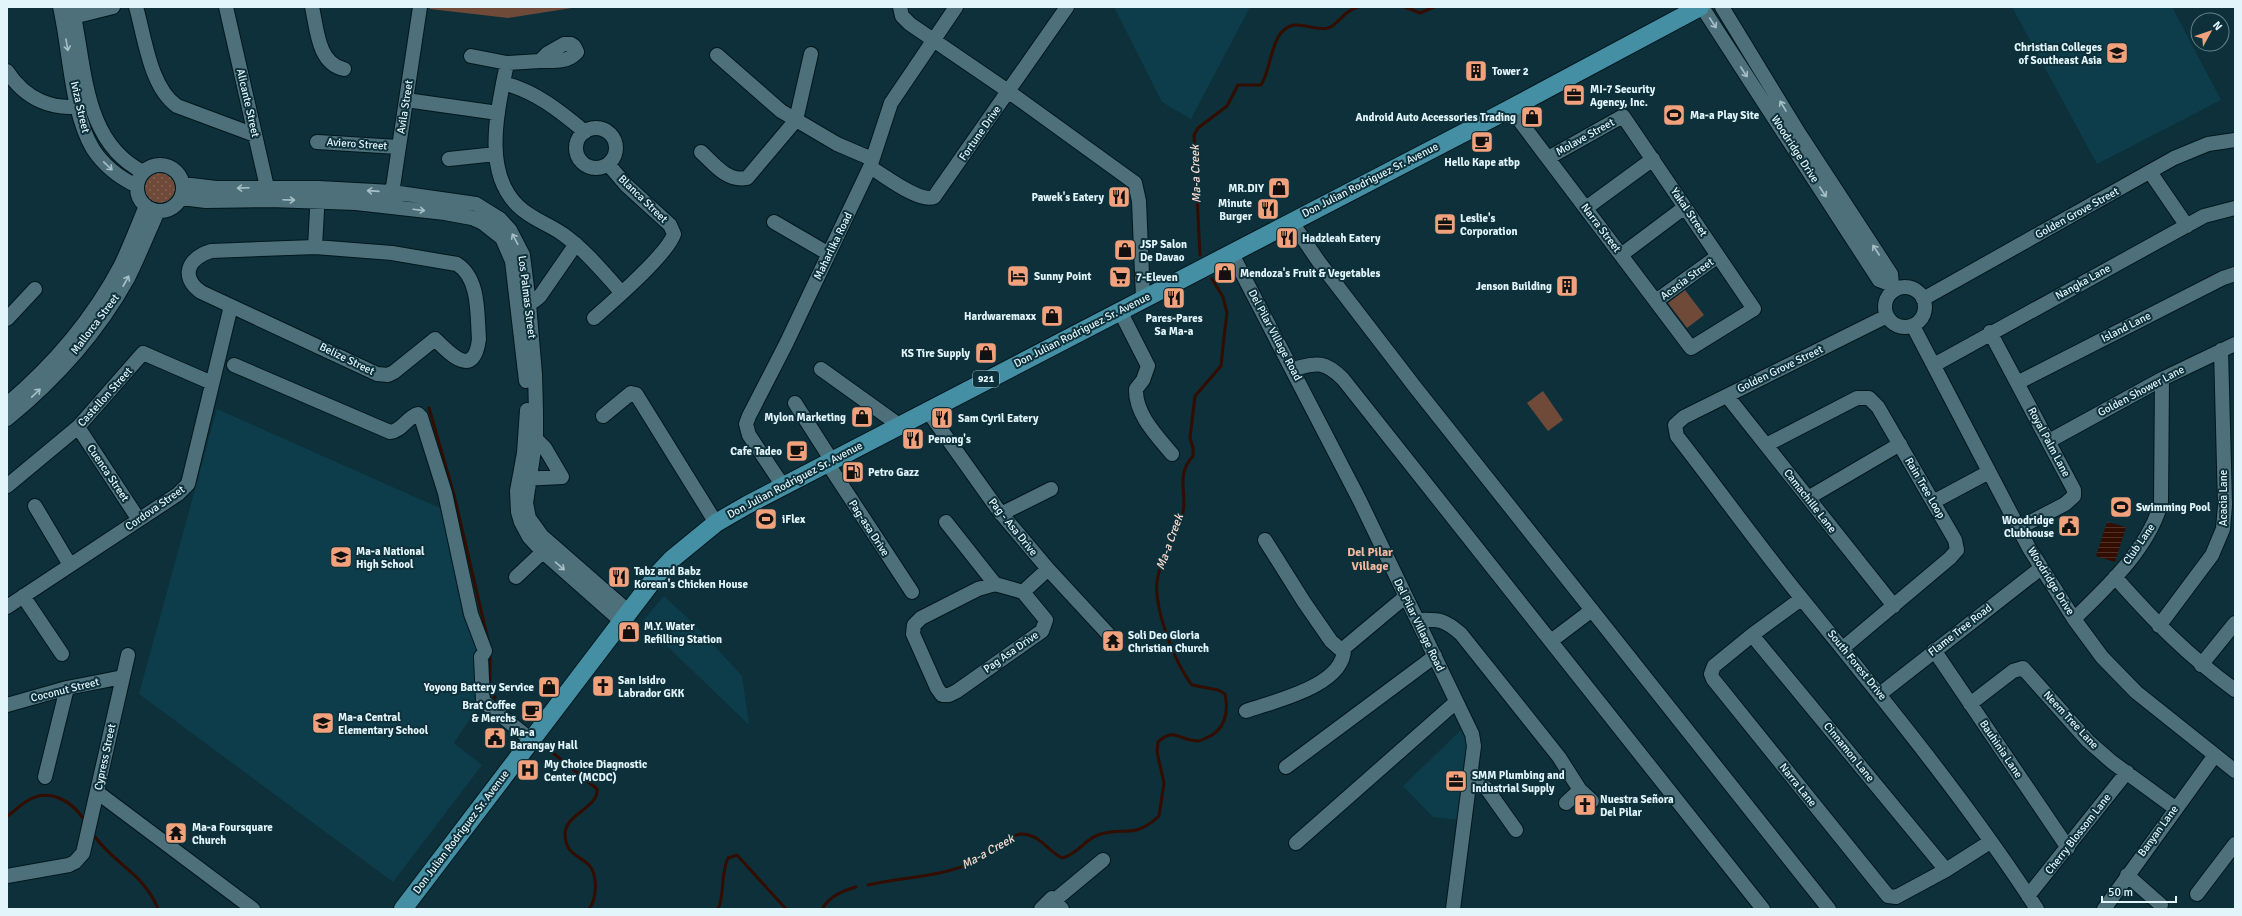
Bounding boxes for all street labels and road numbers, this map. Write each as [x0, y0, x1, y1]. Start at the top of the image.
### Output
street label: Alicante Street [234, 67, 262, 139]
street label: Avila Street [394, 79, 416, 135]
street label: Iviza Street [68, 80, 92, 134]
street label: Fortune Drive [956, 103, 1004, 163]
street label: Woodridge Drive [1768, 113, 1822, 185]
street label: Molave Street [1554, 116, 1617, 158]
street label: Aviero Street [326, 135, 388, 153]
street label: Don Julian Rodriguez Sr. Avenue [1300, 140, 1440, 220]
street label: Blanca Street [616, 172, 670, 226]
street label: Yakal Street [1668, 185, 1710, 239]
street label: Golden Grove Street [2033, 185, 2121, 241]
street label: Narra Street [1578, 201, 1624, 255]
street label: Maharlika Road [811, 210, 855, 282]
street label: Los Palmas Street [515, 255, 539, 339]
street label: Acacia Street [1658, 255, 1716, 303]
street label: Nangka Lane [2053, 262, 2113, 302]
street label: Del Pilar Village Road [1245, 287, 1305, 383]
street label: Don Julian Rodriguez Sr. Avenue [1012, 290, 1152, 370]
street label: Mallorca Street [68, 291, 122, 357]
street label: Island Lane [2099, 309, 2153, 345]
street label: Belize Street [317, 340, 377, 378]
street label: Golden Grove Street [1735, 343, 1825, 395]
street label: Golden Shower Lane [2096, 363, 2186, 419]
street label: Castellon Street [75, 365, 135, 429]
road number: 921 [973, 371, 999, 387]
street label: Royal Palm Lane [2025, 405, 2073, 479]
street label: Don Julian Rodriguez Sr. Avenue [725, 439, 865, 521]
street label: Cuenca Street [84, 442, 132, 504]
street label: Rain Tree Loop [1902, 455, 1948, 521]
street label: Camachille Lane [1781, 466, 1839, 536]
street label: Acacia Lane [2217, 470, 2230, 526]
street label: Cordova Street [123, 483, 187, 533]
street label: Pag - Asa Drive [986, 496, 1040, 558]
street label: Pag-asa Drive [846, 498, 892, 558]
street label: Club Lane [2120, 521, 2158, 567]
street label: Woodridge Drive [2025, 545, 2077, 617]
street label: Del Pilar Village Road [1391, 577, 1447, 674]
street label: Flame Tree Road [1926, 601, 1994, 659]
street label: South Forest Drive [1825, 627, 1889, 703]
street label: Pag Asa Drive [981, 628, 1041, 676]
street label: Coconut Street [29, 675, 101, 705]
street label: Neem Tree Lane [2041, 688, 2101, 752]
street label: Bauhinia Lane [1977, 718, 2025, 780]
street label: Cinnamon Lane [1821, 720, 1877, 784]
street label: Cypress Street [92, 722, 118, 791]
street label: Narra Lane [1777, 761, 1819, 809]
street label: Don Julian Rodriguez Sr. Avenue [410, 768, 512, 896]
street label: Cherry Blossom Lane [2042, 791, 2114, 877]
street label: Banyan Lane [2135, 803, 2181, 859]

